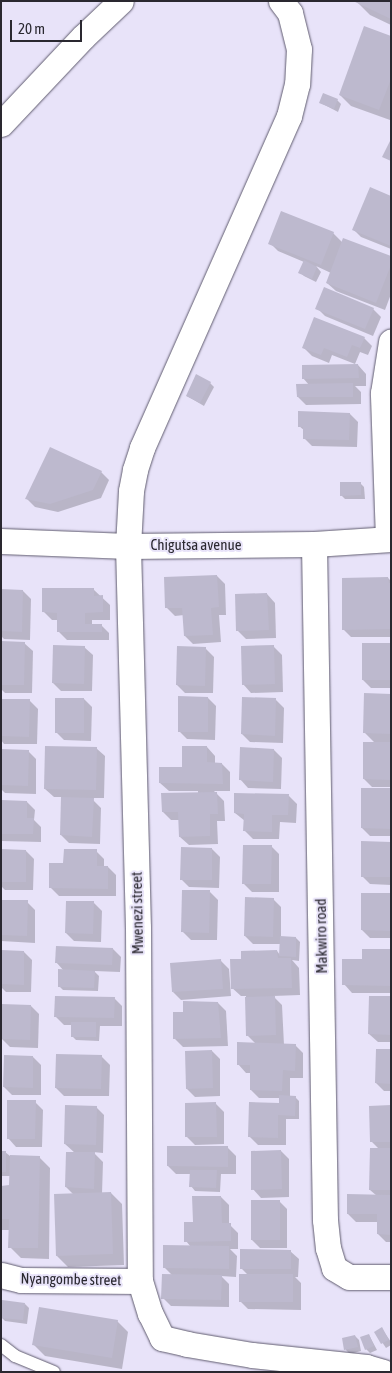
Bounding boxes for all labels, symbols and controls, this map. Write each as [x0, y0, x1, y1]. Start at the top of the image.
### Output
scale bar [12, 10, 85, 42]
text: 20 m [18, 20, 45, 37]
street label: Chigutsa avenue [151, 536, 241, 554]
street label: Mwenezi street [127, 872, 147, 954]
street label: Makwiro road [311, 898, 331, 974]
street label: Nyangombe street [20, 1269, 122, 1289]

